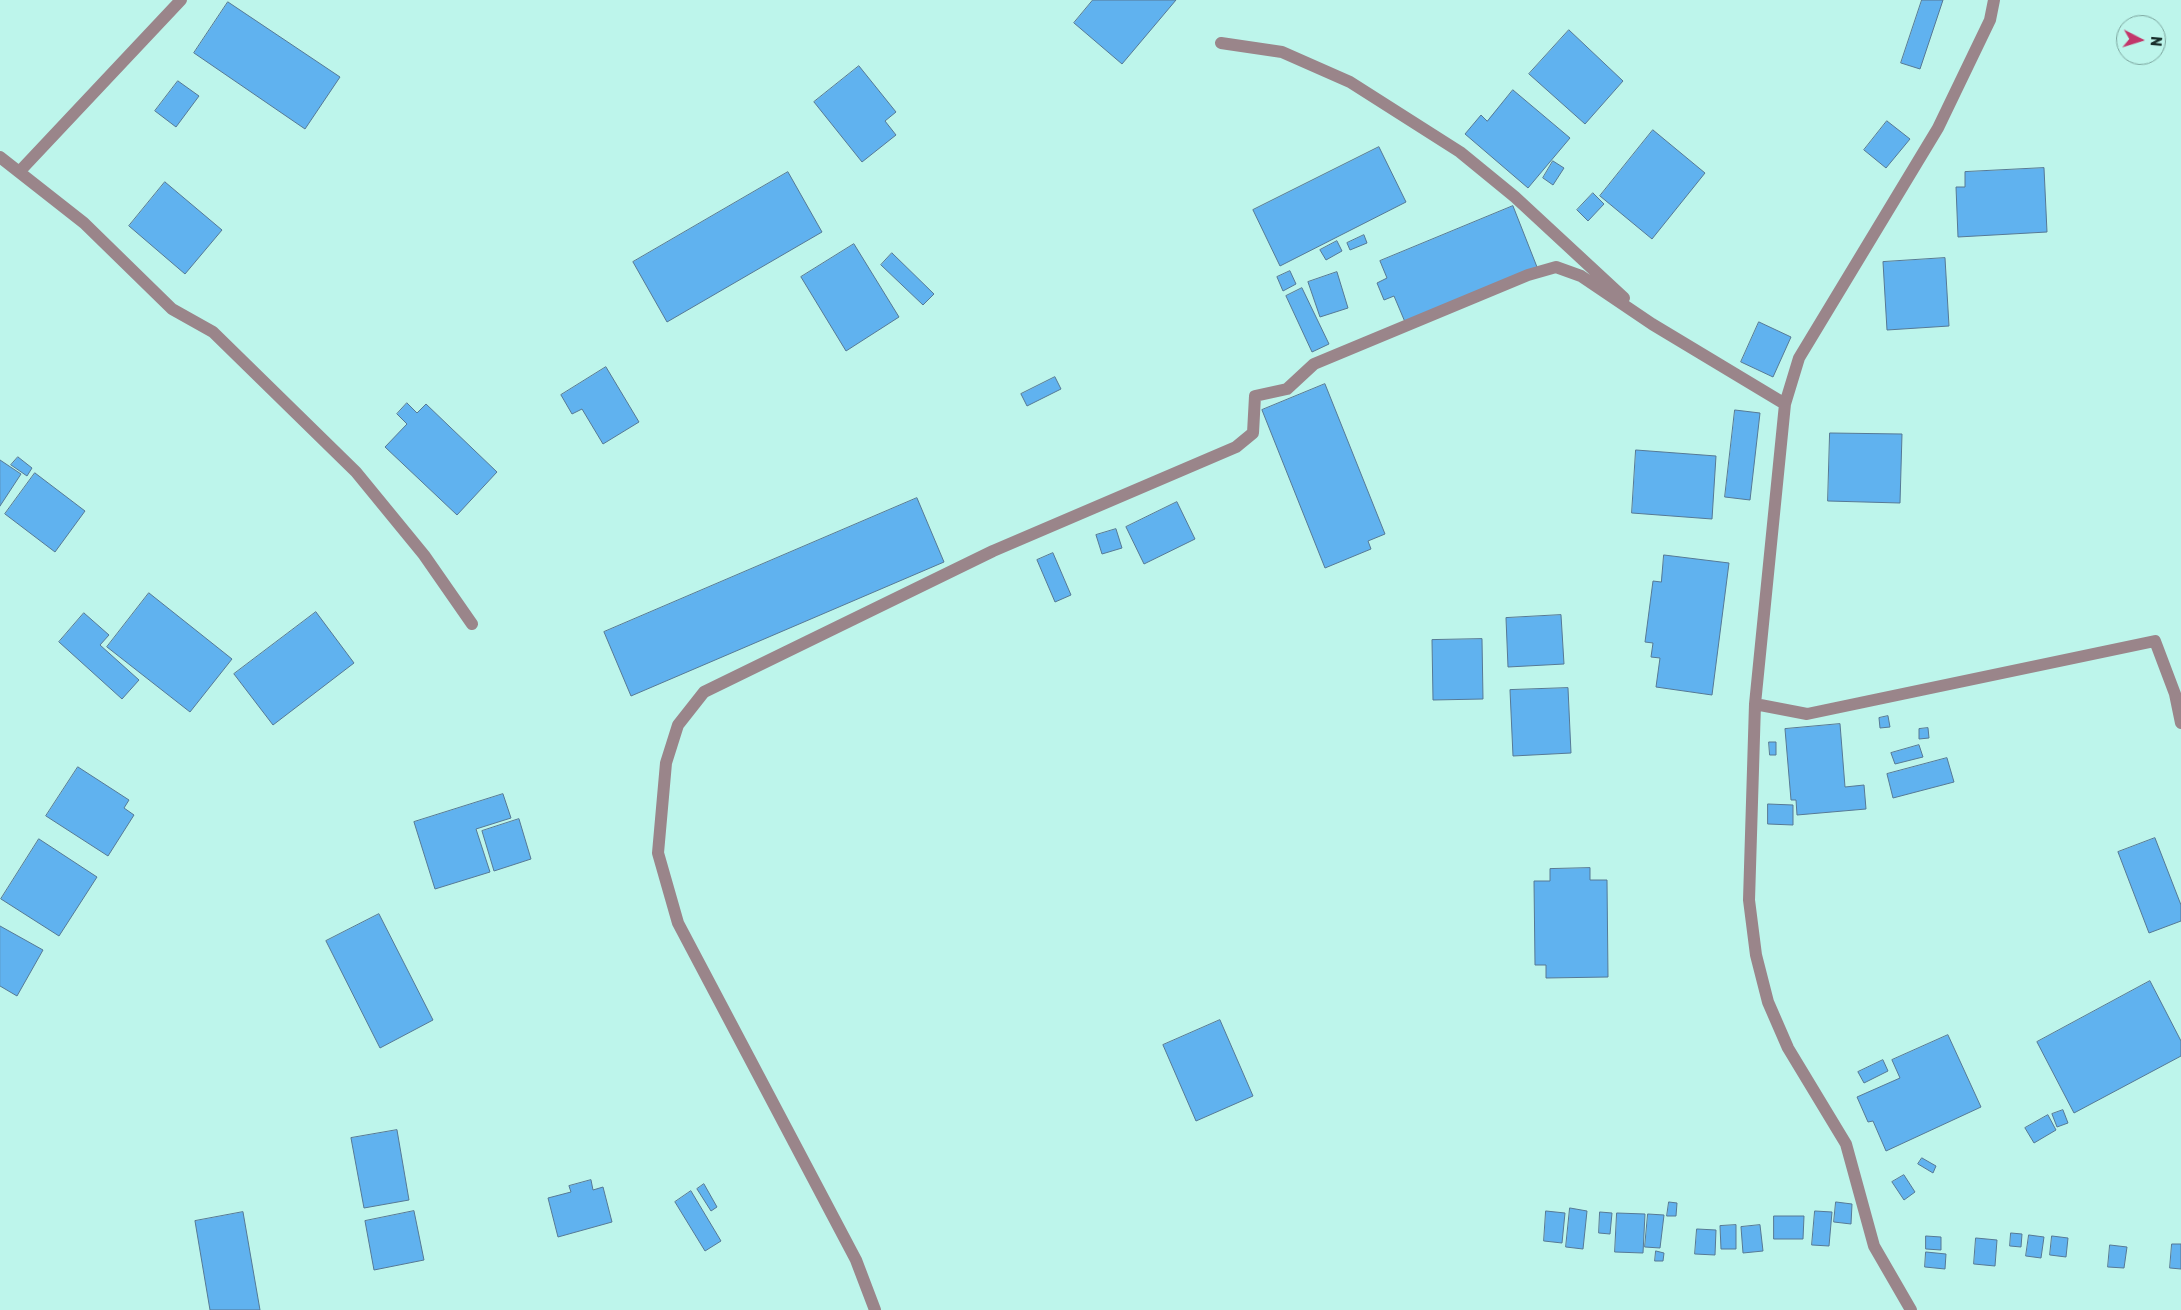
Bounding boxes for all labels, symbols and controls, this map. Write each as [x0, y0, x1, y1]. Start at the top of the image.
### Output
north arrow [2116, 15, 2166, 65]
text: N [2147, 35, 2164, 47]

